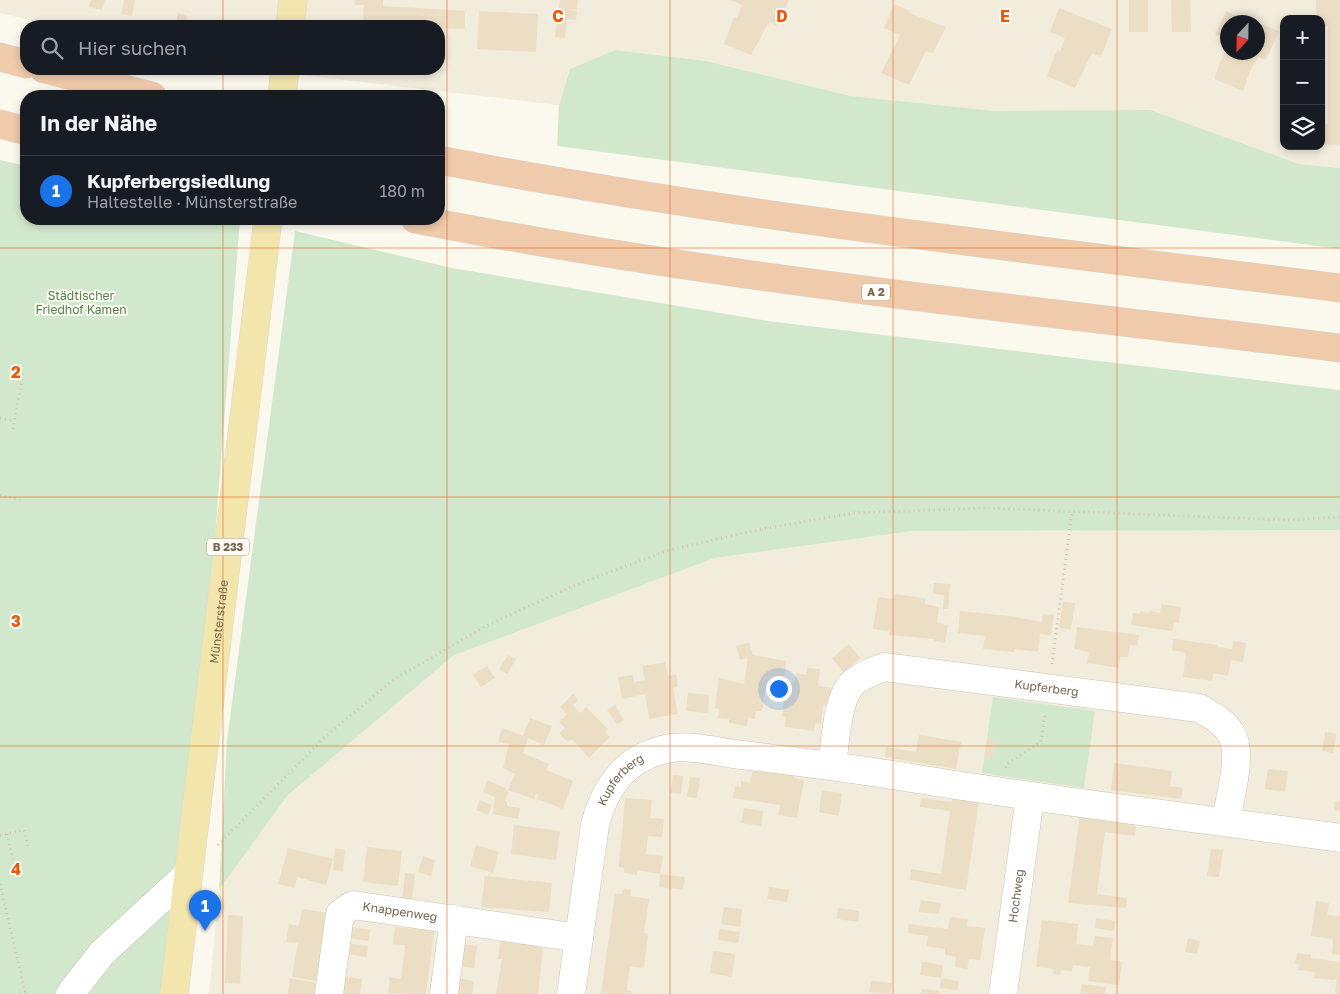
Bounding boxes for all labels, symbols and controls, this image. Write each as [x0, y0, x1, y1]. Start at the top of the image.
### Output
text: C [552, 6, 564, 26]
text: D [776, 6, 788, 26]
text: E [1000, 6, 1010, 26]
north arrow [1220, 15, 1265, 60]
map controls [1280, 15, 1325, 150]
button: + [1280, 15, 1325, 60]
search box [20, 20, 445, 75]
icon: search [38, 34, 66, 62]
text: Hier suchen [78, 36, 187, 59]
button: − [1280, 60, 1325, 105]
button: layers [1280, 105, 1325, 150]
text: In der Nähe [40, 110, 157, 136]
text: Kupferbergsiedlung [87, 169, 270, 192]
text: 1 [52, 181, 60, 201]
text: 180 m [379, 181, 425, 201]
text: Haltestelle · Münsterstraße [87, 192, 297, 212]
road number: A 2 [862, 284, 890, 300]
park label: Städtischer Friedhof Kamen [35, 288, 127, 317]
text: 2 [11, 362, 21, 382]
road number: B 233 [207, 538, 249, 556]
street label: Münsterstraße [206, 579, 231, 664]
text: 3 [11, 611, 21, 631]
your location [766, 676, 792, 702]
street label: Kupferberg [1014, 676, 1080, 699]
street label: Kupferberg [594, 750, 646, 808]
text: 4 [11, 859, 21, 879]
street label: Hochweg [1005, 868, 1027, 924]
pin: 1 [189, 890, 221, 931]
street label: Knappenweg [362, 898, 438, 924]

